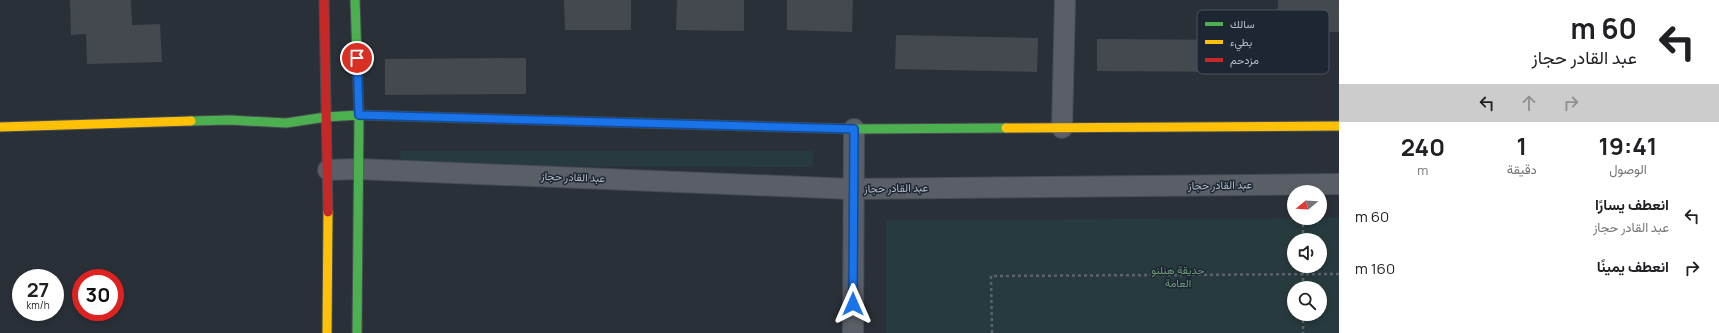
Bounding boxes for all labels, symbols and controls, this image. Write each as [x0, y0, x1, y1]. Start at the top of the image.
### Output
text: 60 m [1570, 9, 1637, 47]
legend [1197, 10, 1329, 74]
text: سالك [1230, 16, 1255, 31]
icon: left [1651, 16, 1703, 68]
text: بطيء [1230, 34, 1252, 52]
pin [340, 41, 374, 75]
text: عبد القادر حجاز [1532, 45, 1637, 69]
icon: arrive [346, 47, 368, 69]
text: مزدحم [1230, 52, 1259, 68]
icon: left [1476, 92, 1498, 114]
icon: ahead [1518, 92, 1540, 114]
icon: right [1560, 92, 1582, 114]
text: 1 [1516, 129, 1527, 162]
text: 19:41 [1599, 129, 1657, 162]
text: 240 [1401, 130, 1445, 163]
text: دقيقة [1507, 160, 1537, 178]
text: الوصول [1609, 160, 1647, 178]
text: m [1417, 161, 1428, 179]
street label: عبد القادر حجاز [540, 168, 606, 185]
street label: عبد القادر حجاز [1187, 176, 1253, 193]
street label: عبد القادر حجاز [863, 179, 929, 196]
north arrow [1287, 185, 1327, 225]
map controls [1287, 185, 1327, 321]
text: انعطف يسارًا [1595, 194, 1669, 215]
icon: left [1681, 205, 1703, 227]
text: 60 m [1355, 206, 1389, 227]
text: عبد القادر حجاز [1593, 218, 1669, 236]
button: sound [1287, 233, 1327, 273]
text: انعطف يمينًا [1597, 256, 1669, 277]
icon: right [1681, 257, 1703, 279]
text: 160 m [1355, 258, 1395, 279]
park label: حديقة هنلنو العامة [1151, 262, 1205, 290]
speed limit sign: 30 [72, 269, 124, 321]
text: 27 [27, 276, 49, 303]
button: search [1287, 281, 1327, 321]
position arrow [832, 283, 874, 325]
text: km/h [26, 298, 50, 312]

